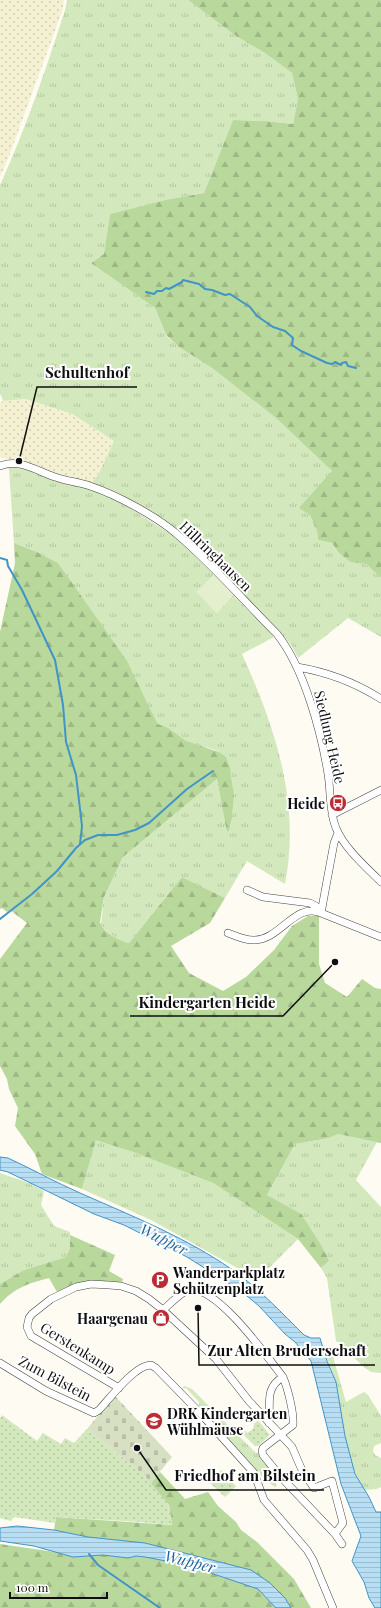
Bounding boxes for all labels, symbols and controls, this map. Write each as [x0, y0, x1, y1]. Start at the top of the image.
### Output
callout: Schultenhof [37, 360, 137, 387]
text: Schultenhof [45, 362, 131, 382]
street label: Hillringhausen [176, 517, 257, 596]
street label: Siedlung Heide [310, 689, 350, 785]
bus stop icon: Heide [328, 793, 348, 813]
place label: Heide [287, 794, 325, 813]
callout: Kindergarten Heide [130, 989, 283, 1016]
text: Kindergarten Heide [139, 992, 276, 1012]
water label: Wupper [137, 1218, 192, 1260]
place label: Wanderparkplatz Schützenplatz [172, 1263, 285, 1298]
parking icon: Wanderparkplatz Schützenplatz [150, 1270, 170, 1290]
shop icon: Haargenau [151, 1308, 171, 1328]
place label: Haargenau [77, 1309, 149, 1328]
street label: Gerstenkamp [37, 1317, 119, 1379]
callout: Zur Alten Bruderschaft [199, 1338, 375, 1365]
text: Zur Alten Bruderschaft [207, 1340, 367, 1360]
street label: Zum Bilstein [15, 1351, 95, 1405]
place label: DRK Kindergarten Wühlmäuse [166, 1404, 288, 1439]
school or university icon: DRK Kindergarten Wühlmäuse [144, 1411, 164, 1431]
callout: Friedhof am Bilstein [166, 1463, 324, 1490]
text: Friedhof am Bilstein [174, 1465, 317, 1485]
water label: Wupper [163, 1545, 218, 1577]
scale bar [10, 1574, 107, 1600]
text: 100 m [16, 1579, 49, 1595]

